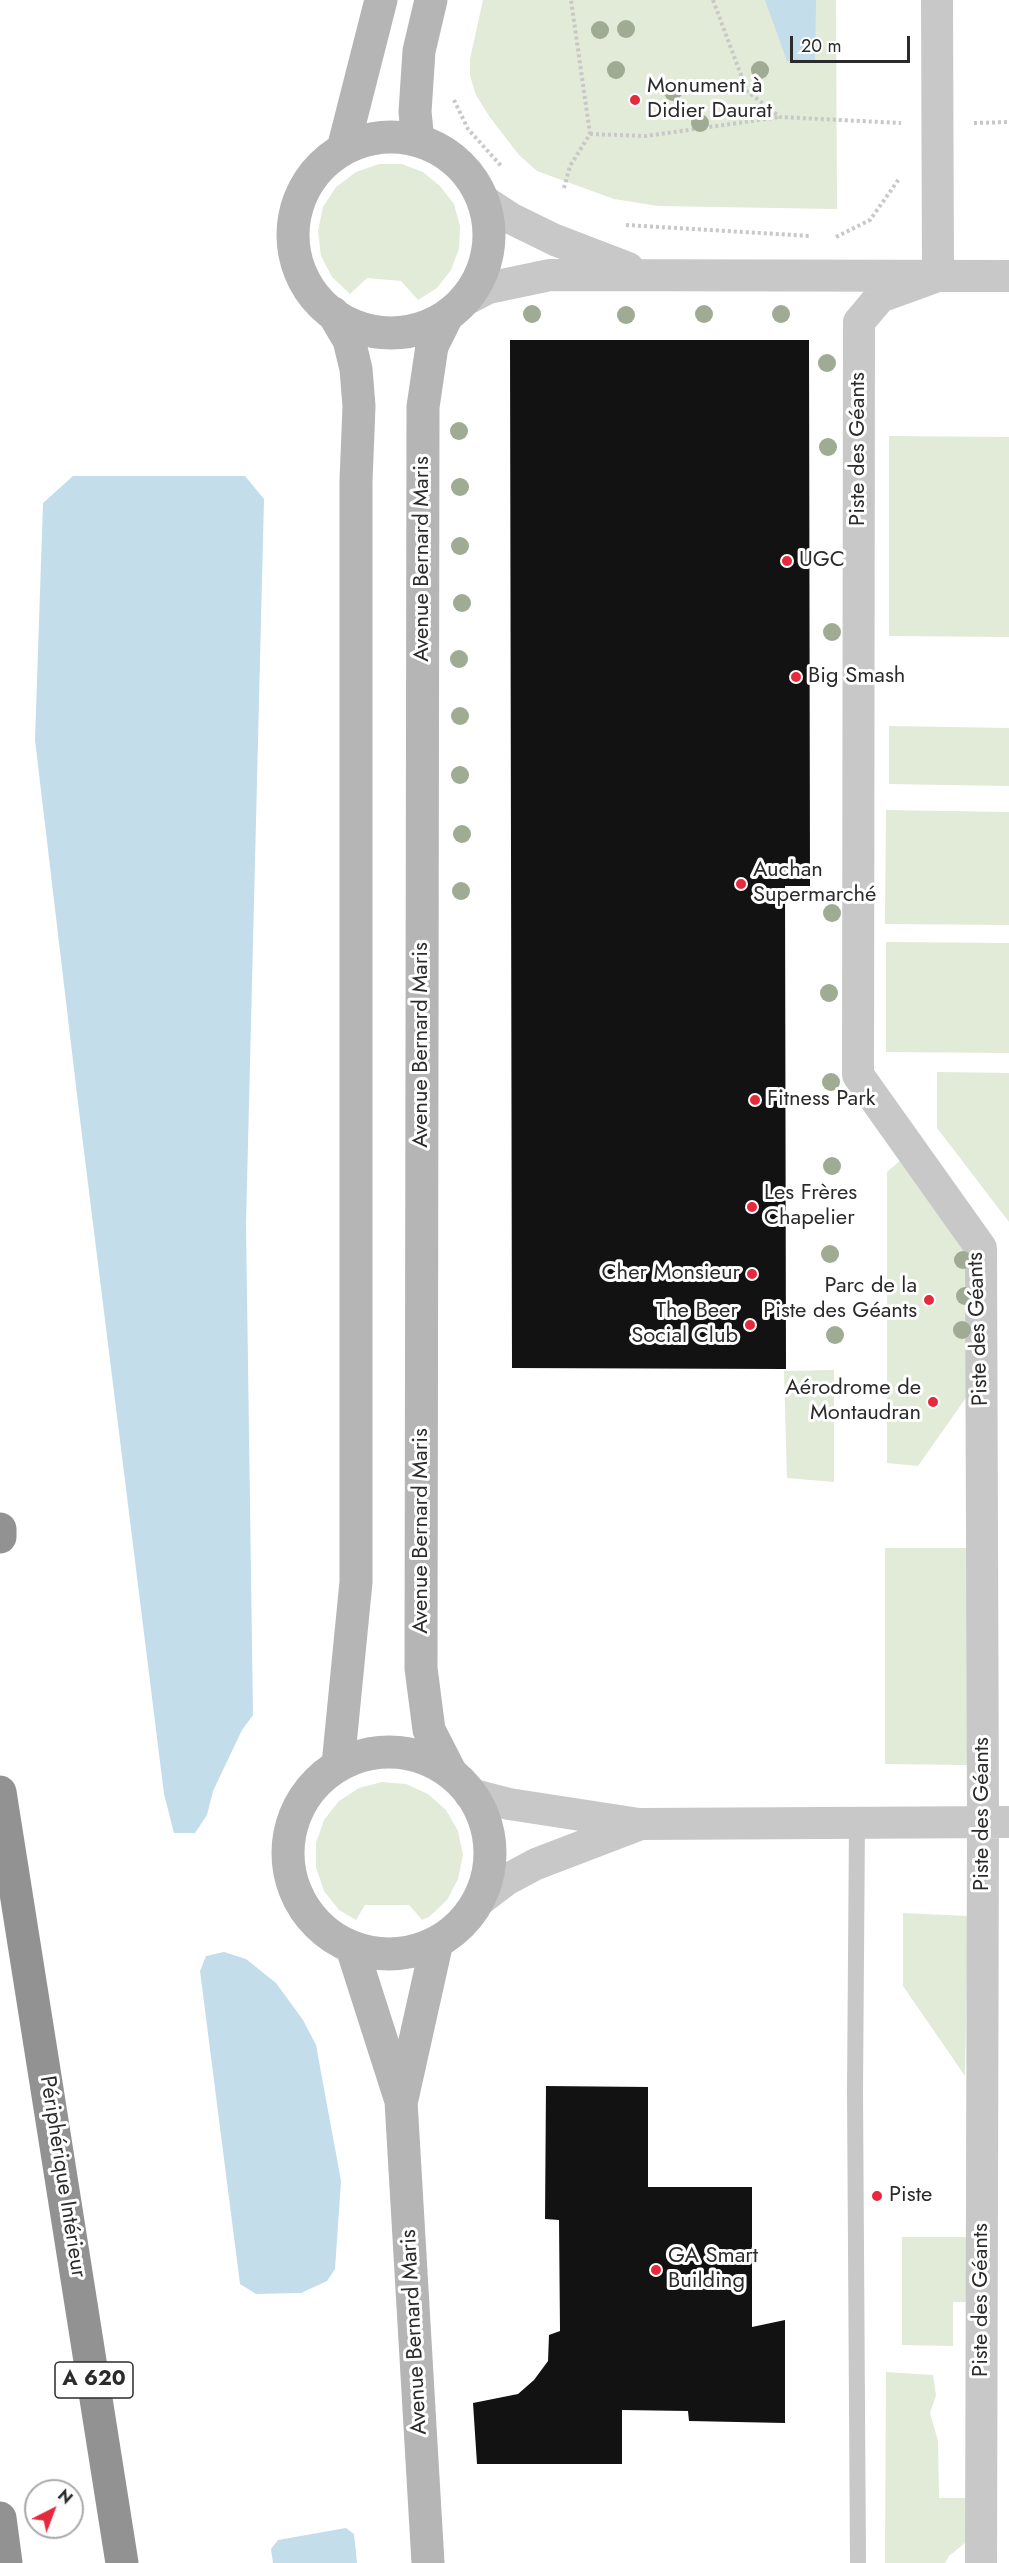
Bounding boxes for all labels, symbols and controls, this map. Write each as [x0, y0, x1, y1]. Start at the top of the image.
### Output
scale bar [793, 24, 913, 62]
text: 20 m [801, 33, 841, 59]
place label: Monument à Didier Daurat [647, 74, 772, 125]
marker: Monument à Didier Daurat [628, 93, 642, 107]
street label: Piste des Géants [846, 372, 872, 526]
street label: Avenue Bernard Maris [410, 456, 436, 662]
place label: UGC [799, 548, 845, 574]
marker: UGC [780, 554, 794, 568]
place label: Big Smash [808, 664, 905, 690]
marker: Big Smash [789, 670, 803, 684]
place label: Auchan Supermarché [753, 858, 876, 909]
marker: Auchan Supermarché [734, 877, 748, 891]
street label: Avenue Bernard Maris [409, 942, 435, 1148]
place label: Fitness Park [767, 1087, 875, 1113]
marker: Fitness Park [748, 1093, 762, 1107]
place label: Les Frères Chapelier [764, 1181, 857, 1232]
marker: Les Frères Chapelier [745, 1200, 759, 1214]
street label: Piste des Géants [963, 1252, 995, 1406]
place label: Cher Monsieur [602, 1261, 740, 1287]
marker: Cher Monsieur [745, 1267, 759, 1281]
place label: Parc de la Piste des Géants [763, 1274, 917, 1326]
marker: Parc de la Piste des Géants [922, 1293, 936, 1307]
place label: The Beer Social Club [631, 1299, 738, 1350]
marker: The Beer Social Club [743, 1318, 757, 1332]
place label: Aérodrome de Montaudran [785, 1376, 921, 1428]
marker: Aérodrome de Montaudran [926, 1395, 940, 1409]
street label: Avenue Bernard Maris [409, 1428, 435, 1634]
street label: Piste des Géants [970, 1737, 996, 1891]
street label: Périphérique Intérieur [33, 2074, 91, 2280]
place label: Piste [889, 2183, 932, 2209]
marker: Piste [870, 2189, 884, 2203]
street label: Piste des Géants [969, 2223, 995, 2377]
street label: Avenue Bernard Maris [396, 2229, 434, 2435]
place label: GA Smart Building [668, 2244, 758, 2296]
marker: GA Smart Building [649, 2263, 663, 2277]
road number: A 620 [55, 2362, 133, 2398]
north arrow [24, 2479, 84, 2539]
text: N [53, 2484, 77, 2510]

